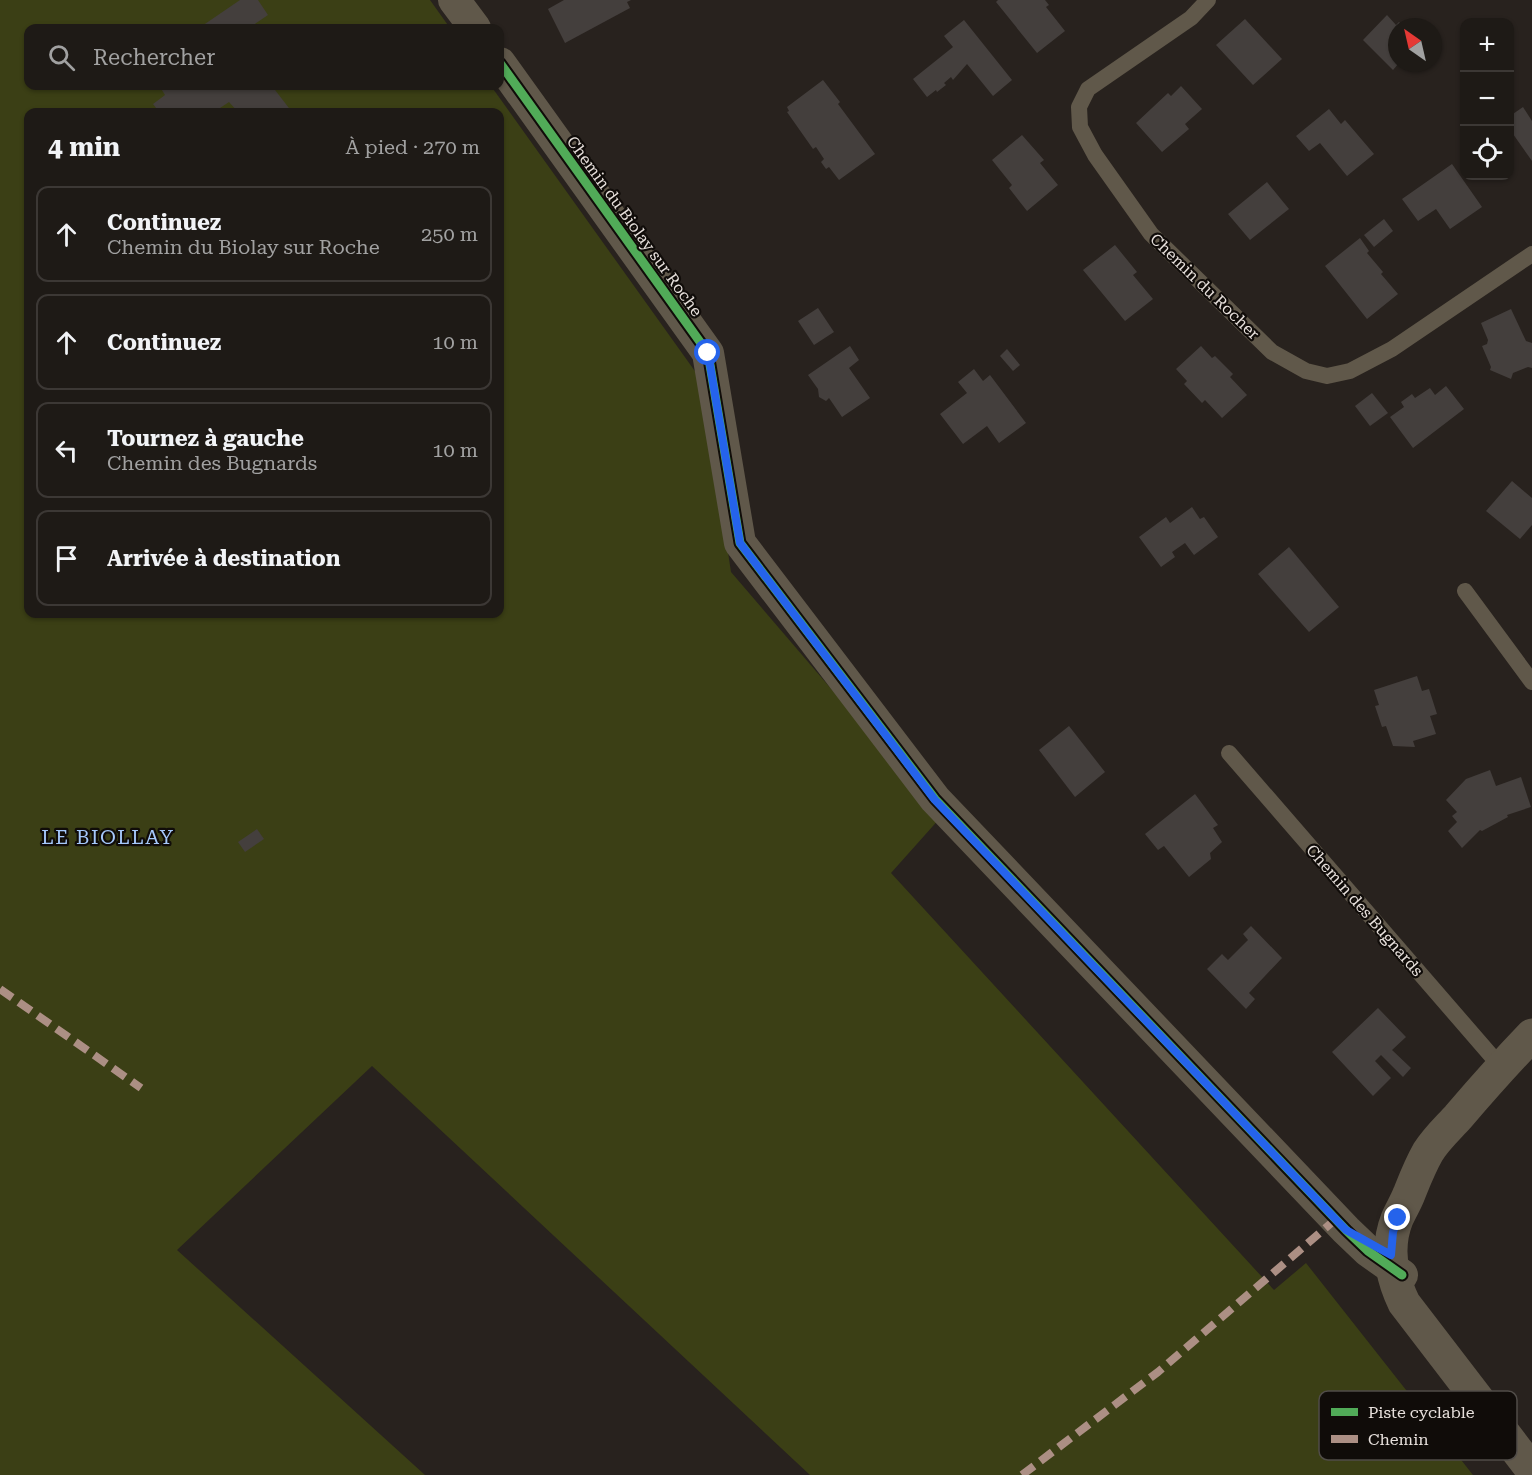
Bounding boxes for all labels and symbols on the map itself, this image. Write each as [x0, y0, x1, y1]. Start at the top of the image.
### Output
north arrow [1388, 18, 1442, 72]
street label: Chemin du Biolay sur Roche [563, 132, 707, 320]
street label: Chemin du Rocher [1146, 229, 1263, 344]
route start [694, 339, 720, 365]
district label: LE BIOLLAY [41, 825, 175, 849]
street label: Chemin des Bugnards [1302, 841, 1427, 980]
route end [1384, 1204, 1410, 1230]
legend [1319, 1391, 1517, 1460]
text: Piste cyclable [1368, 1403, 1475, 1422]
text: Chemin [1368, 1430, 1429, 1449]

